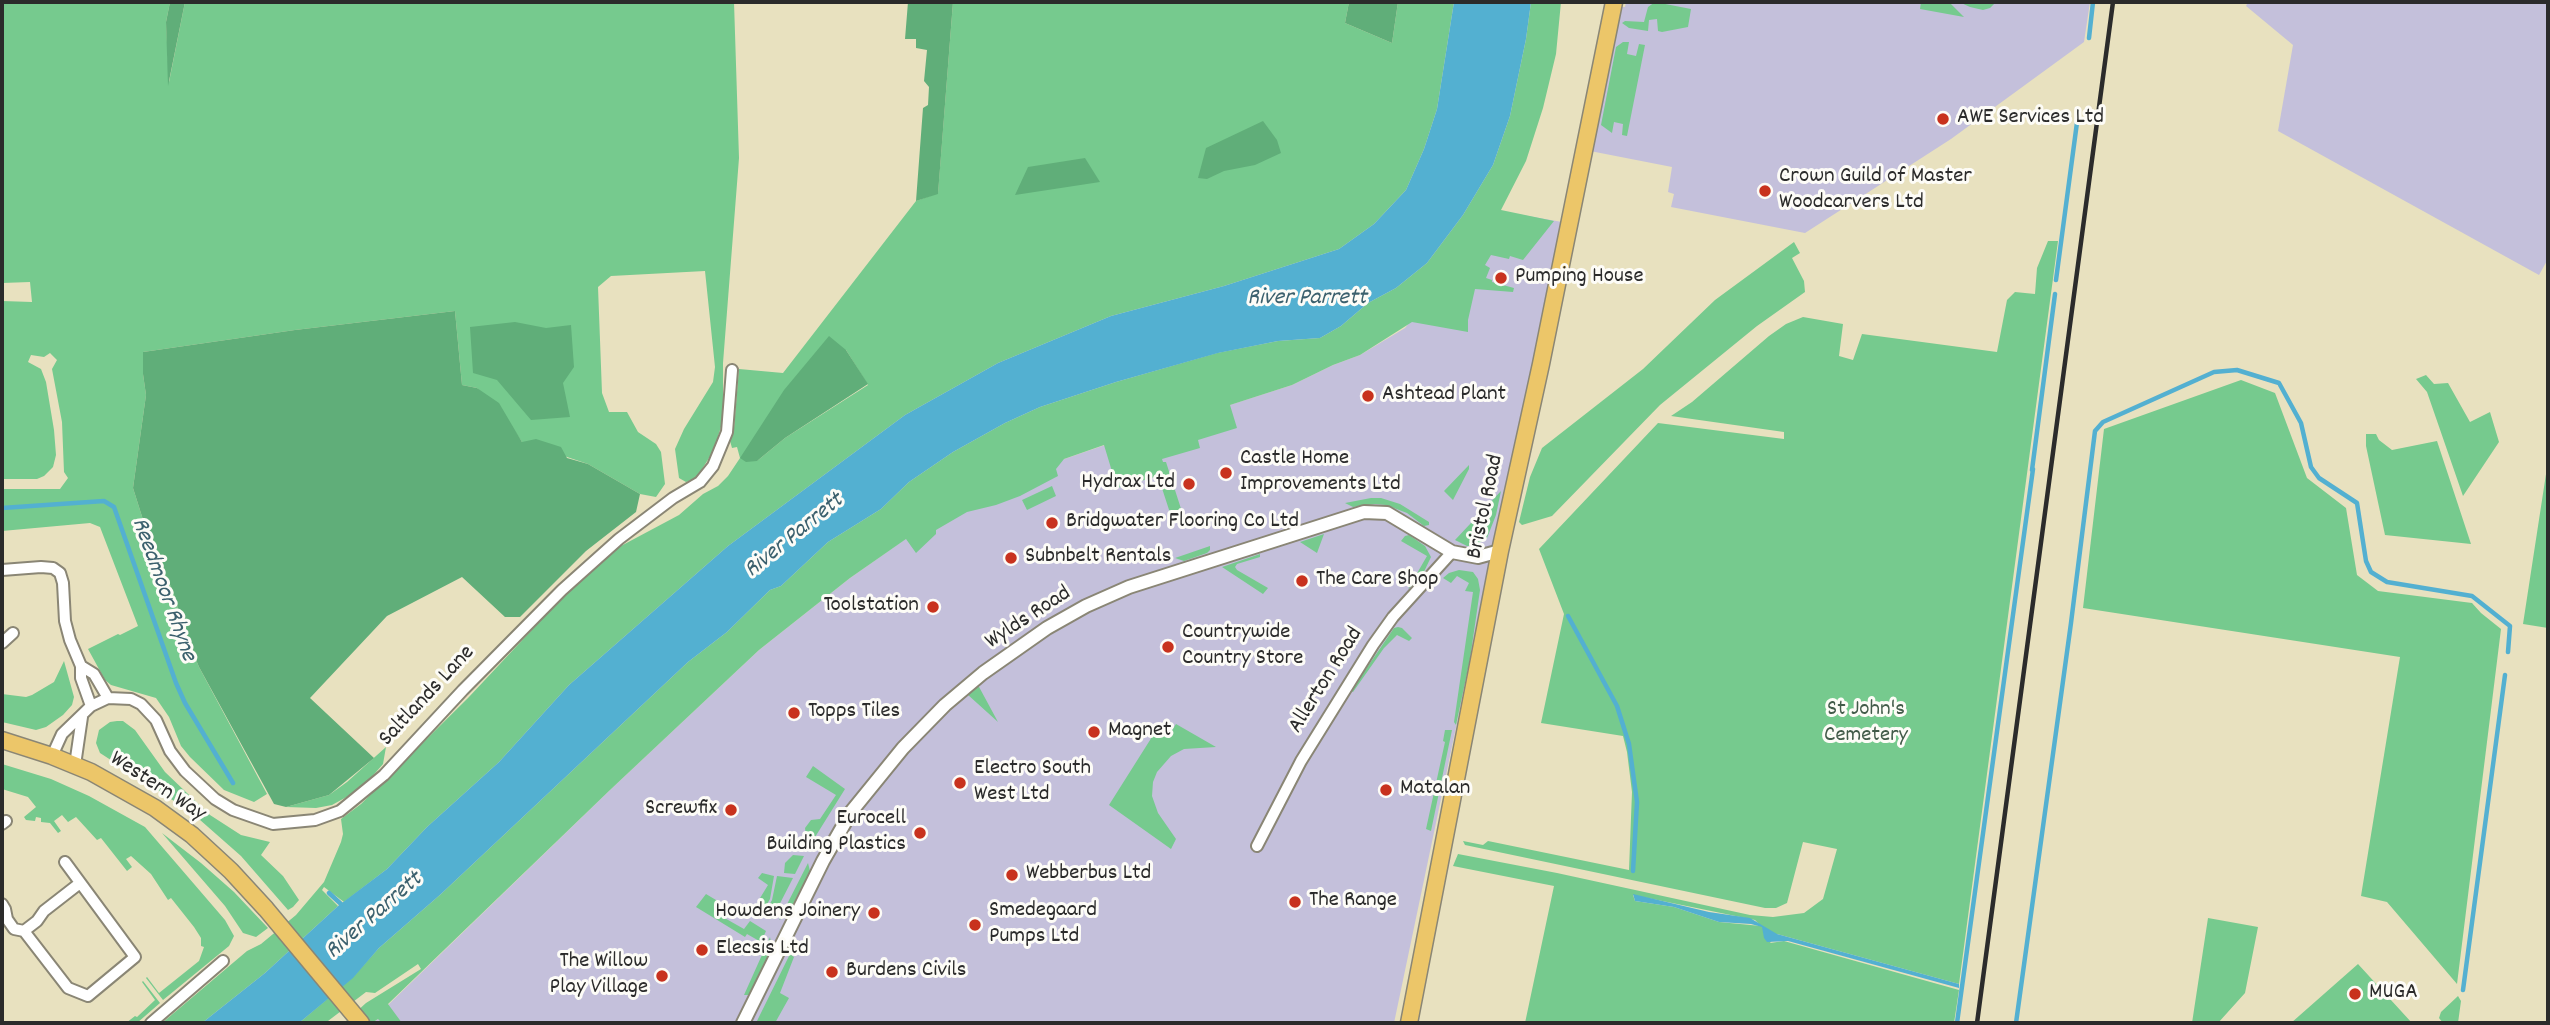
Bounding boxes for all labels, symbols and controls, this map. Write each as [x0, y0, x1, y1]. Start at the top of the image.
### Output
place label: AWE Services Ltd [1957, 105, 2104, 133]
marker: AWE Services Ltd [1935, 111, 1951, 127]
place label: Crown Guild of Master Woodcarvers Ltd [1779, 164, 1972, 218]
marker: Crown Guild of Master Woodcarvers Ltd [1757, 183, 1773, 199]
place label: Pumping House [1515, 264, 1644, 292]
marker: Pumping House [1493, 270, 1509, 286]
water label: River Parrett [1247, 286, 1367, 314]
place label: Ashtead Plant [1382, 382, 1506, 410]
marker: Ashtead Plant [1360, 388, 1376, 404]
place label: Castle Home Improvements Ltd [1240, 446, 1401, 500]
street label: Bristol Road [1463, 452, 1511, 562]
marker: Castle Home Improvements Ltd [1218, 465, 1234, 481]
place label: Hydrax Ltd [1081, 470, 1175, 498]
marker: Hydrax Ltd [1181, 476, 1197, 492]
water label: River Parrett [740, 488, 850, 586]
place label: Bridgwater Flooring Co Ltd [1066, 509, 1299, 537]
water label: Reedmoor Rhyne [123, 514, 201, 666]
marker: Bridgwater Flooring Co Ltd [1044, 515, 1060, 531]
place label: Subnbelt Rentals [1025, 544, 1171, 572]
marker: Subnbelt Rentals [1003, 550, 1019, 566]
place label: The Care Shop [1316, 567, 1439, 595]
marker: The Care Shop [1294, 573, 1310, 589]
street label: Wylds Road [981, 581, 1077, 657]
place label: Toolstation [823, 593, 919, 621]
marker: Toolstation [925, 599, 941, 615]
place label: Countrywide Country Store [1182, 620, 1303, 674]
street label: Allerton Road [1284, 623, 1370, 739]
marker: Countrywide Country Store [1160, 639, 1176, 655]
street label: Saltlands Lane [374, 641, 482, 753]
park label: St John's Cemetery [1824, 697, 1908, 751]
place label: Topps Tiles [808, 699, 900, 727]
marker: Topps Tiles [786, 705, 802, 721]
place label: Magnet [1108, 718, 1172, 746]
marker: Magnet [1086, 724, 1102, 740]
street label: Western Way [104, 747, 210, 829]
place label: Electro South West Ltd [974, 756, 1091, 810]
marker: Electro South West Ltd [952, 775, 968, 791]
place label: Matalan [1400, 776, 1470, 804]
marker: Matalan [1378, 782, 1394, 798]
place label: Screwfix [645, 796, 717, 824]
marker: Screwfix [723, 802, 739, 818]
place label: Eurocell Building Plastics [767, 806, 906, 860]
marker: Eurocell Building Plastics [912, 825, 928, 841]
place label: Webberbus Ltd [1026, 861, 1151, 889]
water label: River Parrett [321, 867, 429, 967]
marker: Webberbus Ltd [1004, 867, 1020, 883]
place label: The Range [1309, 888, 1397, 916]
marker: The Range [1287, 894, 1303, 910]
place label: Smedegaard Pumps Ltd [989, 898, 1097, 952]
place label: Howdens Joinery [715, 899, 860, 927]
marker: Howdens Joinery [866, 905, 882, 921]
marker: Smedegaard Pumps Ltd [967, 917, 983, 933]
place label: Elecsis Ltd [716, 936, 809, 964]
marker: Elecsis Ltd [694, 942, 710, 958]
place label: The Willow Play Village [550, 949, 648, 1003]
place label: Burdens Civils [846, 958, 966, 986]
marker: Burdens Civils [824, 964, 840, 980]
marker: The Willow Play Village [654, 968, 670, 984]
place label: MUGA [2369, 980, 2418, 1008]
marker: MUGA [2347, 986, 2363, 1002]

